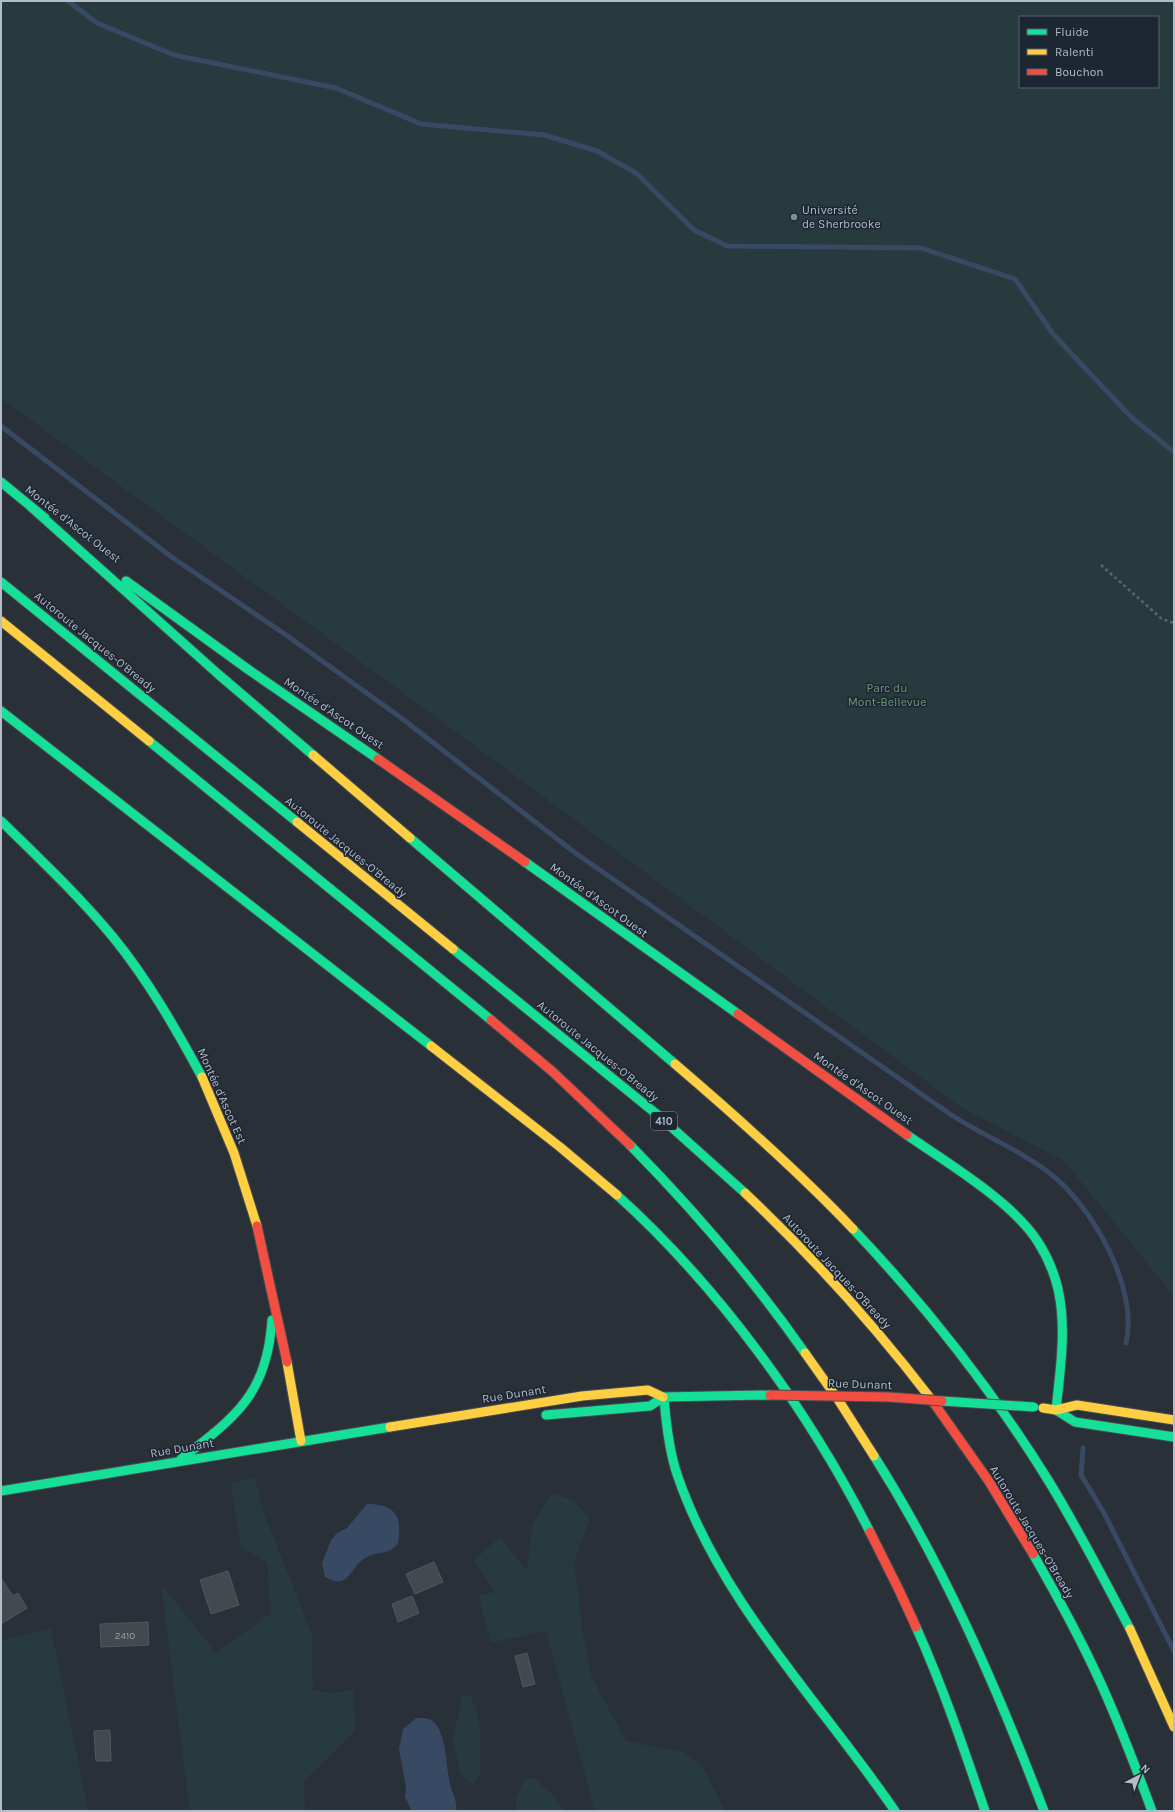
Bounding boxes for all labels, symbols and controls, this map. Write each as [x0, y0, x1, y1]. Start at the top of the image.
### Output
legend [1019, 16, 1159, 88]
text: Fluide [1055, 25, 1089, 39]
text: Ralenti [1055, 45, 1094, 59]
text: Bouchon [1055, 65, 1104, 79]
place label: Université de Sherbrooke [802, 203, 881, 231]
marker: Université de Sherbrooke [789, 212, 799, 222]
street label: Montée d'Ascot Ouest [22, 482, 124, 566]
street label: Autoroute Jacques-O'Bready [31, 589, 159, 696]
street label: Montée d'Ascot Ouest [281, 674, 387, 752]
park label: Parc du Mont-Bellevue [848, 681, 926, 709]
street label: Autoroute Jacques-O'Bready [282, 794, 410, 901]
street label: Montée d'Ascot Ouest [547, 860, 651, 941]
street label: Autoroute Jacques-O'Bready [534, 998, 662, 1105]
street label: Montée d'Ascot Est [195, 1046, 250, 1146]
street label: Montée d'Ascot Ouest [811, 1049, 916, 1128]
road number: 410 [651, 1112, 677, 1130]
street label: Autoroute Jacques-O'Bready [780, 1211, 894, 1332]
street label: Rue Dunant [828, 1376, 893, 1392]
street label: Rue Dunant [481, 1382, 547, 1406]
street label: Rue Dunant [149, 1435, 215, 1460]
street label: Autoroute Jacques-O'Bready [987, 1463, 1077, 1601]
house number: 2410 [115, 1630, 135, 1642]
north arrow [1119, 1756, 1159, 1796]
text: N [1138, 1761, 1153, 1776]

